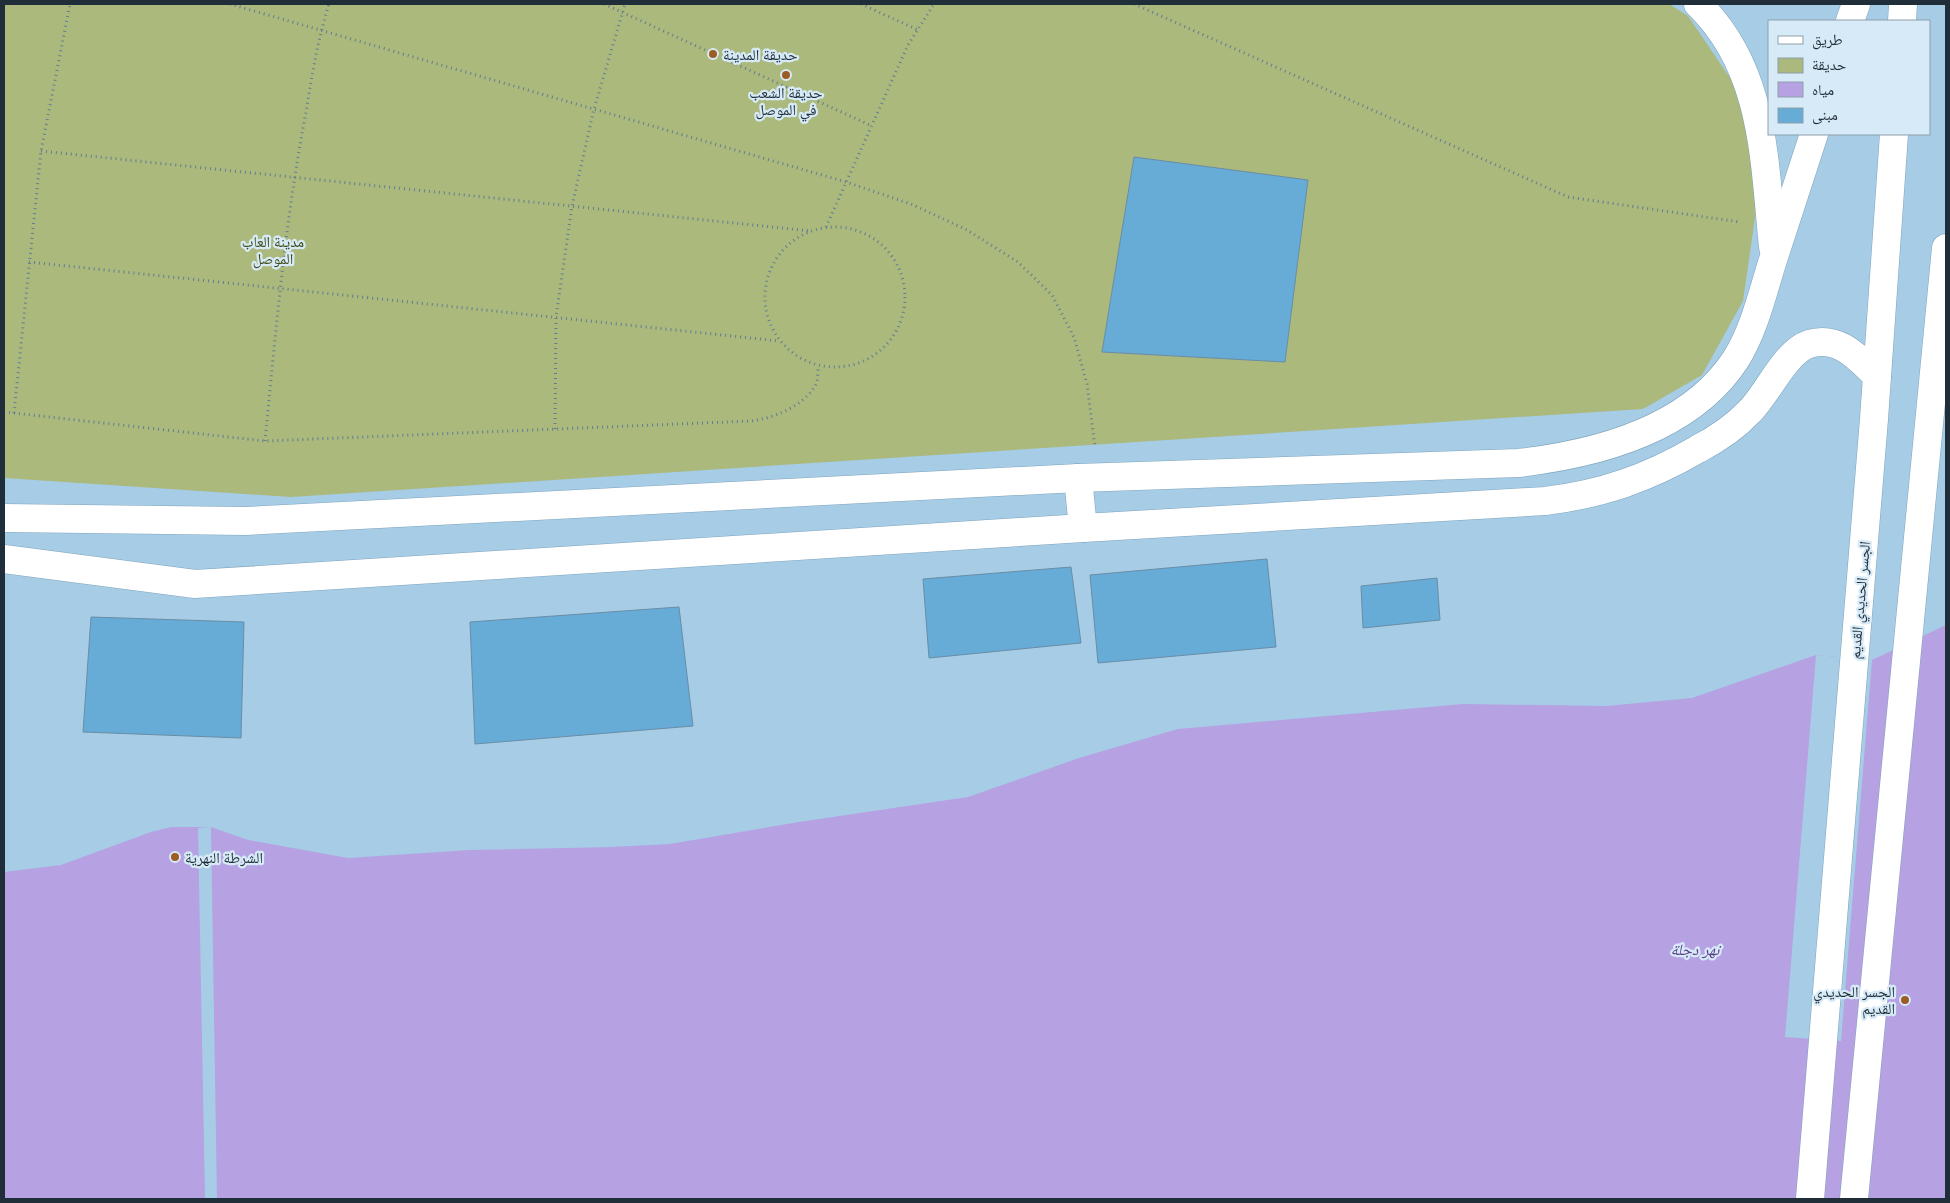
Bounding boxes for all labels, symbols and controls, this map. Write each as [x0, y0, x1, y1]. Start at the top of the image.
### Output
legend [1768, 20, 1930, 135]
text: طريق [1812, 30, 1843, 50]
place label: حديقة المدينة [723, 45, 798, 63]
marker: حديقة المدينة [707, 48, 719, 60]
text: حديقة [1812, 55, 1847, 73]
marker: حديقة الشعب في الموصل [780, 69, 792, 81]
text: مياه [1812, 80, 1834, 98]
place label: حديقة الشعب في الموصل [749, 83, 823, 122]
text: مبنى [1812, 105, 1838, 125]
park label: مدينة العاب الموصل [242, 232, 304, 269]
street label: الجسر الحديدي القديم [1845, 540, 1877, 660]
place label: الشرطة النهرية [185, 848, 263, 867]
marker: الشرطة النهرية [169, 851, 181, 863]
water label: نهر دجلة [1671, 939, 1722, 959]
place label: الجسر الحديدي القديم [1813, 982, 1895, 1019]
marker: الجسر الحديدي القديم [1899, 994, 1911, 1006]

